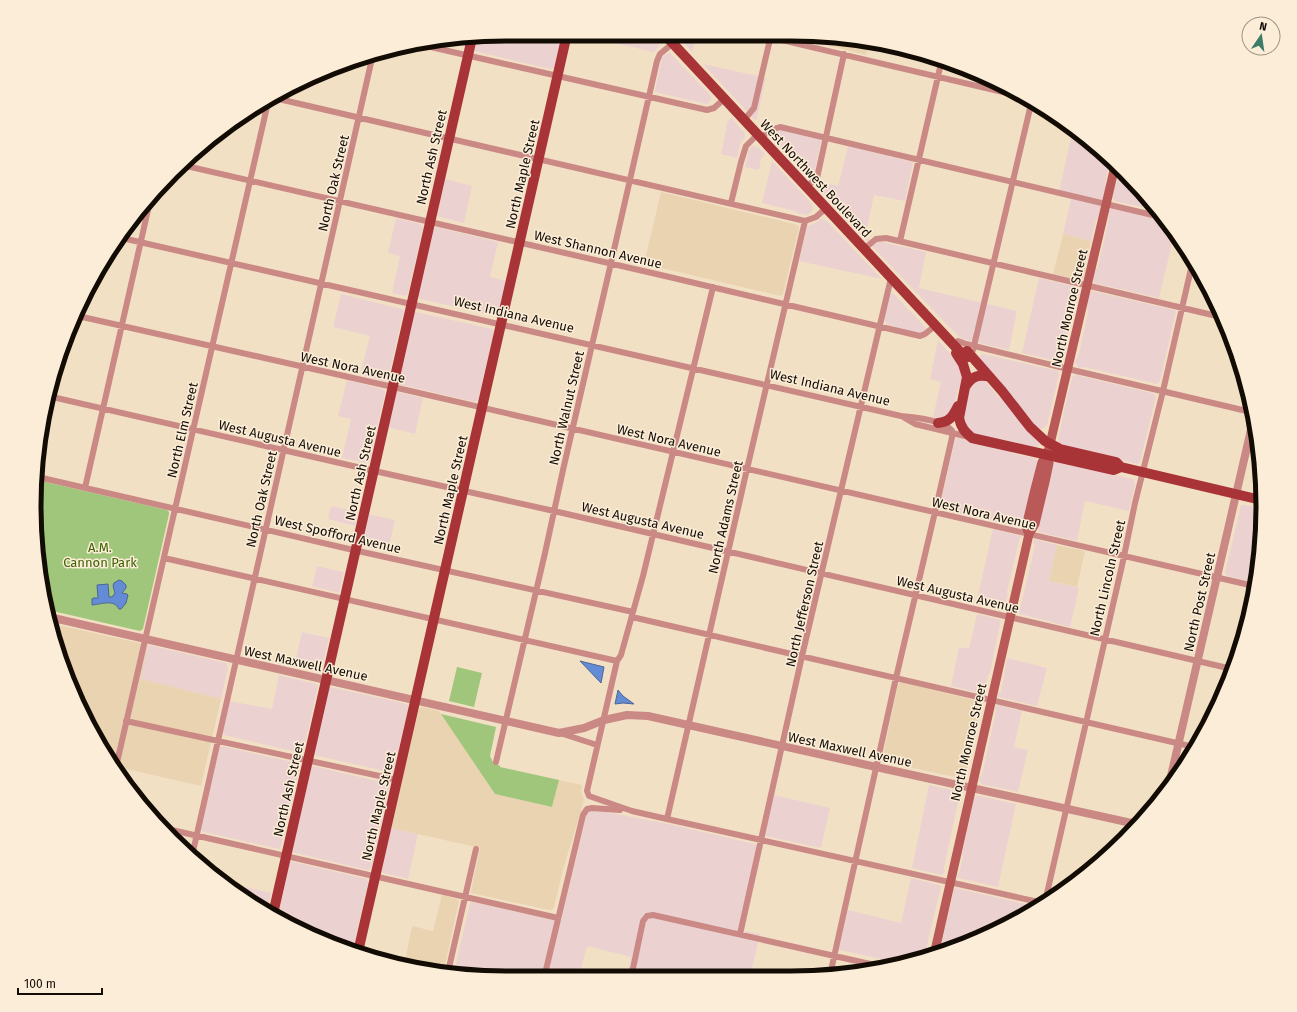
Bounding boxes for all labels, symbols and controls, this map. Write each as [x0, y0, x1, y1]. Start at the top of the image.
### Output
north arrow [1241, 16, 1281, 56]
text: N [1258, 20, 1268, 34]
street label: North Ash Street [413, 108, 450, 206]
street label: West Northwest Boulevard [757, 116, 874, 240]
street label: North Maple Street [503, 118, 542, 230]
street label: North Oak Street [315, 133, 352, 233]
street label: West Shannon Avenue [533, 227, 663, 271]
street label: North Monroe Street [1049, 247, 1090, 369]
street label: West Indiana Avenue [452, 293, 576, 336]
street label: West Nora Avenue [299, 349, 407, 386]
street label: North Walnut Street [546, 349, 587, 467]
street label: West Indiana Avenue [768, 366, 892, 409]
street label: North Elm Street [164, 380, 201, 479]
street label: West Augusta Avenue [217, 417, 343, 460]
street label: West Nora Avenue [615, 421, 723, 460]
street label: North Ash Street [342, 424, 379, 522]
street label: North Maple Street [431, 434, 470, 546]
street label: North Oak Street [243, 449, 280, 549]
street label: North Adams Street [705, 459, 746, 575]
street label: West Nora Avenue [930, 494, 1038, 533]
street label: West Augusta Avenue [580, 499, 706, 542]
street label: West Spofford Avenue [273, 513, 403, 556]
street label: North Lincoln Street [1087, 518, 1128, 638]
street label: North Jefferson Street [783, 539, 826, 669]
park label: A.M. Cannon Park [63, 540, 137, 570]
street label: North Post Street [1181, 551, 1218, 653]
street label: West Augusta Avenue [895, 573, 1021, 616]
street label: West Maxwell Avenue [243, 643, 369, 684]
street label: North Monroe Street [948, 681, 989, 803]
street label: West Maxwell Avenue [787, 729, 913, 770]
street label: North Ash Street [270, 740, 307, 838]
street label: North Maple Street [359, 750, 398, 862]
scale bar [18, 970, 102, 996]
text: 100 m [24, 977, 56, 991]

